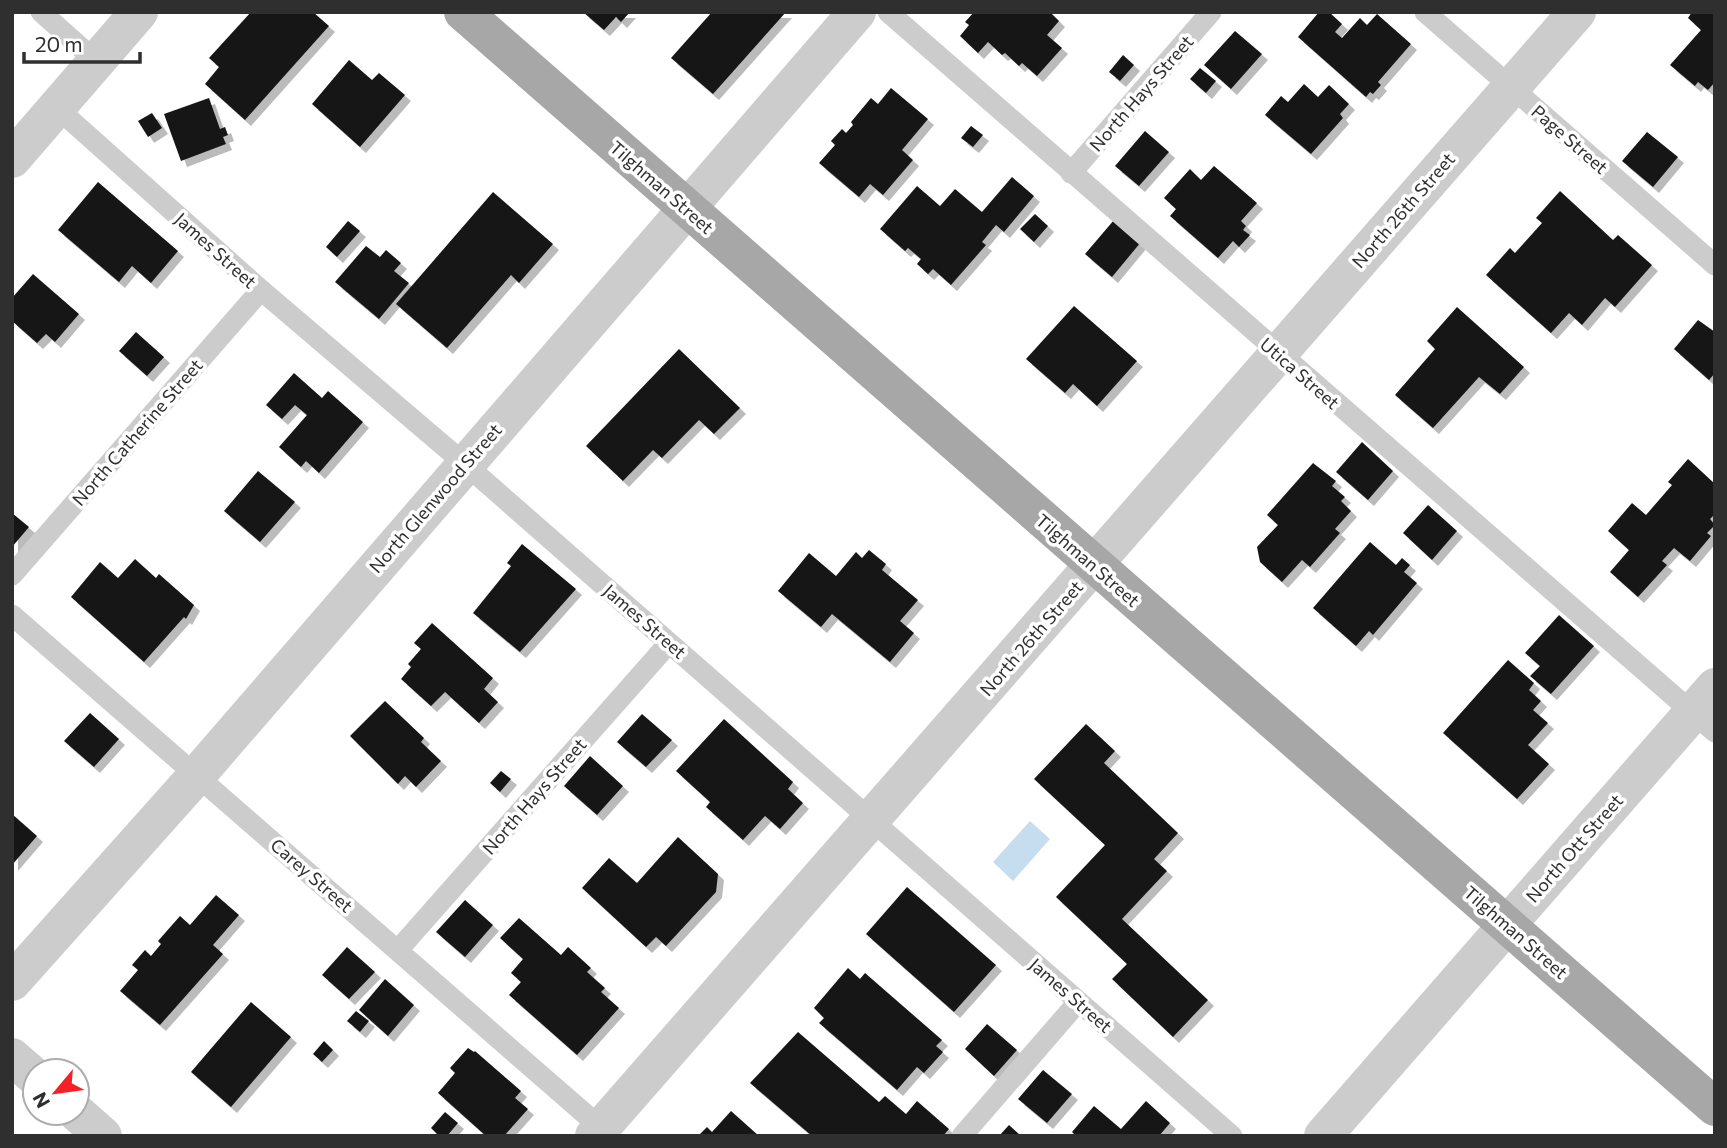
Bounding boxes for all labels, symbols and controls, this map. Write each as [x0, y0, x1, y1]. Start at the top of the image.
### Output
scale bar [24, 21, 140, 65]
street label: North Hays Street [1084, 30, 1198, 156]
text: 20 m [35, 31, 83, 56]
street label: Page Street [1527, 100, 1613, 178]
street label: Tilghman Street [606, 136, 718, 238]
street label: North 26th Street [1347, 148, 1459, 272]
street label: James Street [171, 208, 261, 292]
street label: Utica Street [1256, 333, 1344, 413]
street label: North Catherine Street [67, 354, 207, 510]
street label: North Glenwood Street [364, 419, 506, 577]
street label: Tilghman Street [1032, 509, 1144, 611]
street label: North 26th Street [975, 576, 1087, 700]
street label: James Street [599, 579, 691, 663]
street label: North Hays Street [477, 733, 591, 859]
street label: North Ott Street [1521, 789, 1627, 907]
street label: Carey Street [266, 833, 358, 917]
street label: Tilghman Street [1460, 881, 1572, 983]
street label: James Street [1025, 953, 1117, 1037]
north arrow [21, 1057, 91, 1127]
text: N [27, 1089, 54, 1112]

